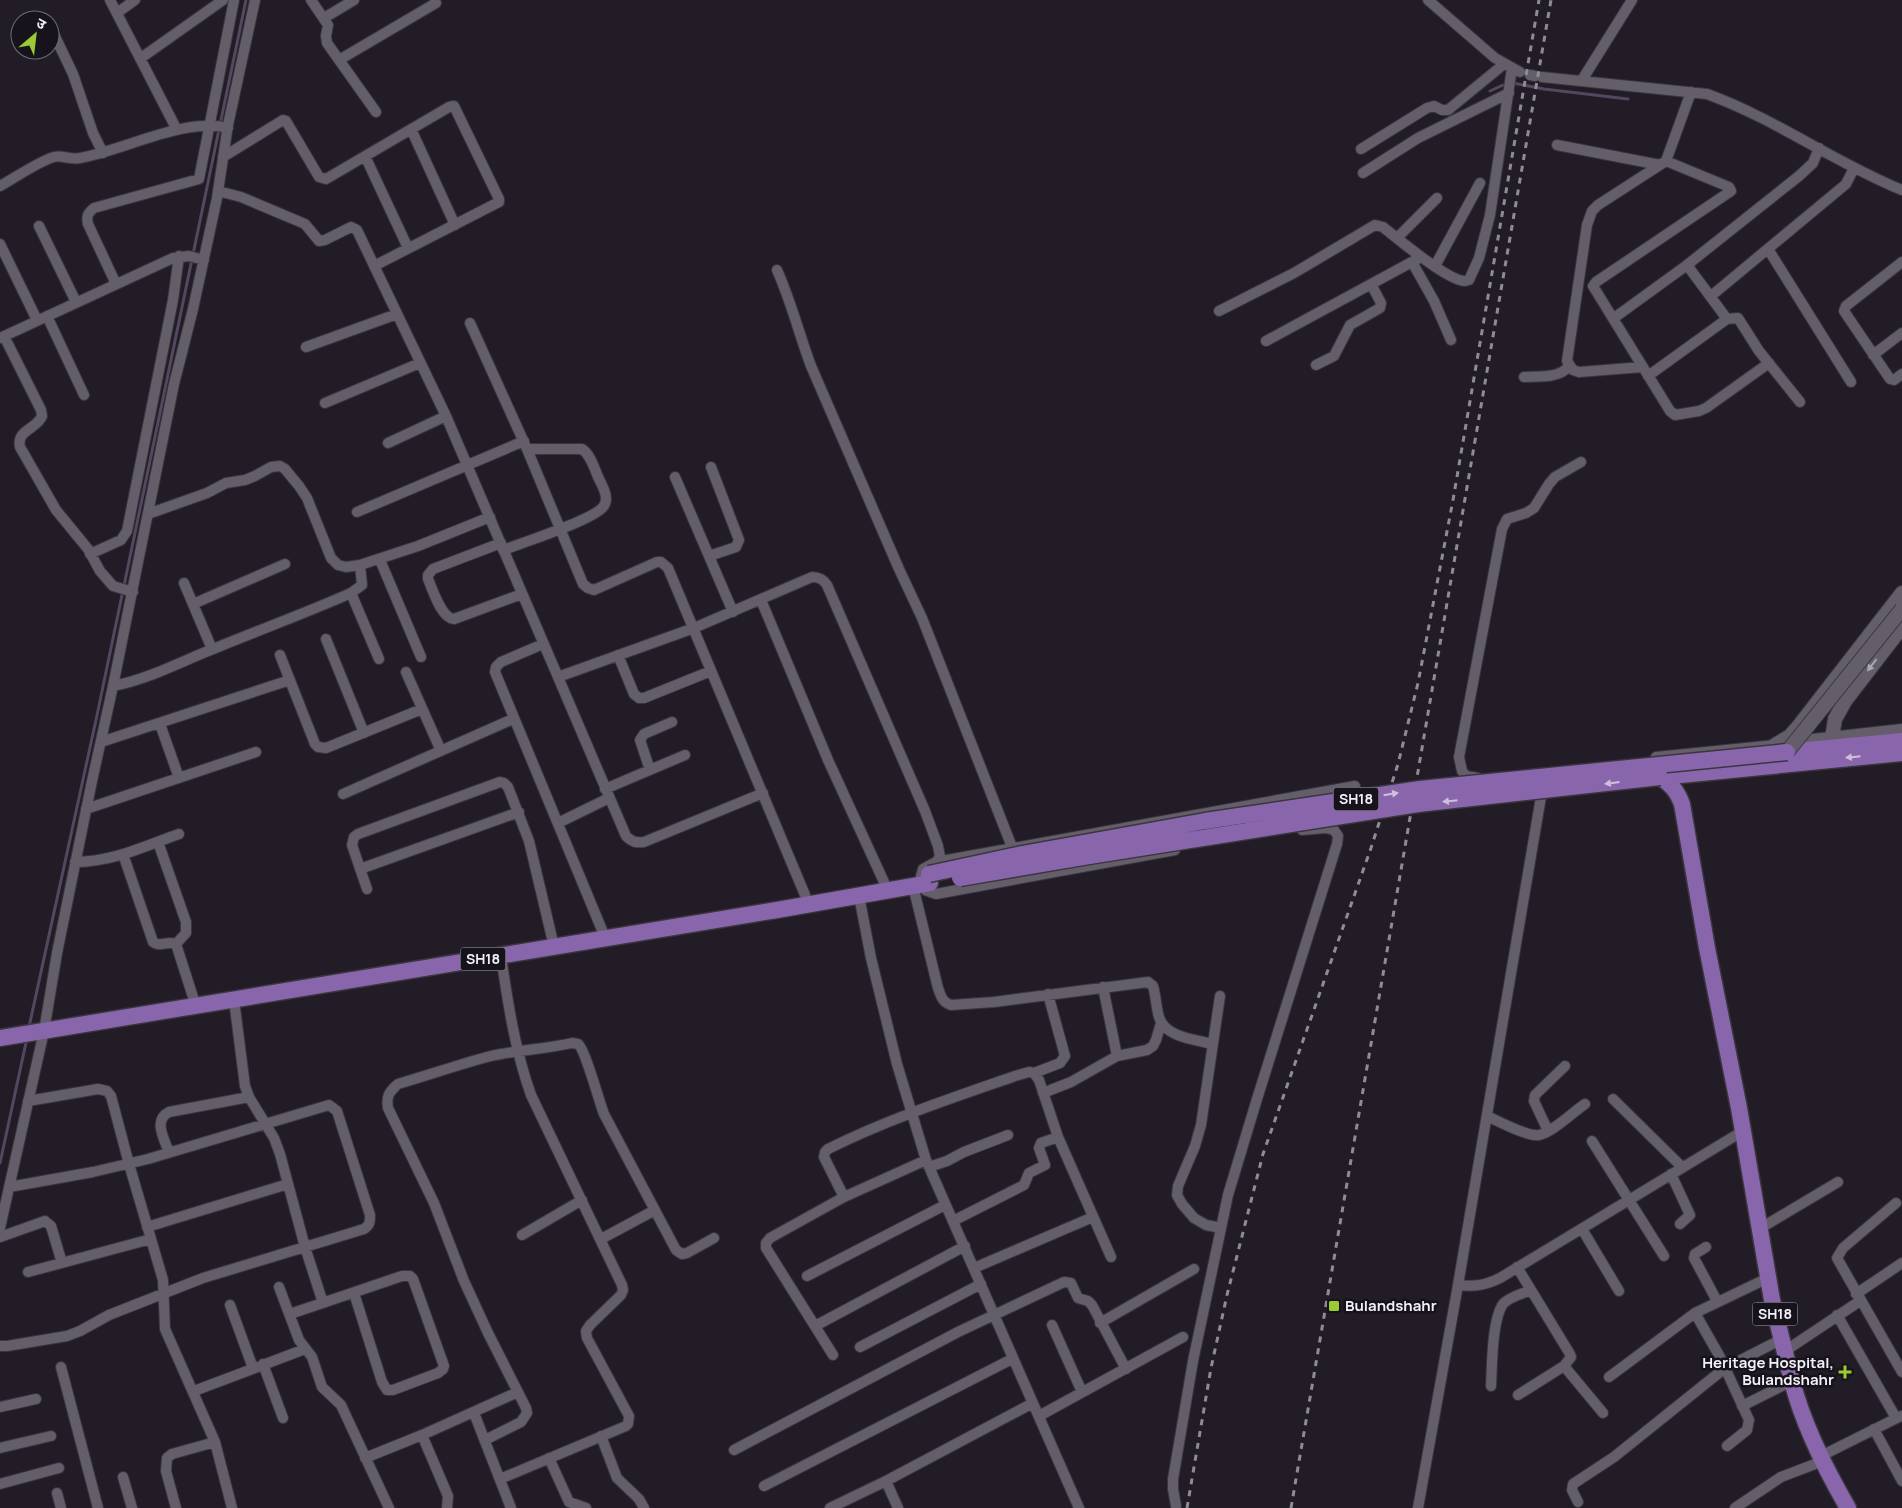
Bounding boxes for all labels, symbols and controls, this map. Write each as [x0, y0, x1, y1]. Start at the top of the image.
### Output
north arrow [10, 10, 60, 60]
text: उ [33, 13, 50, 34]
one-way arrow [1867, 658, 1878, 671]
one-way arrow [1845, 753, 1861, 761]
one-way arrow [1603, 779, 1619, 787]
road number: SH18 [1334, 788, 1378, 811]
one-way arrow [1383, 790, 1399, 798]
one-way arrow [1442, 797, 1458, 805]
road number: SH18 [460, 948, 506, 971]
place label: Bulandshahr [1345, 1295, 1437, 1316]
marker: Bulandshahr [1327, 1299, 1341, 1313]
road number: SH18 [1752, 1302, 1798, 1326]
place label: Heritage Hospital, Bulandshahr [1702, 1352, 1834, 1390]
marker: Heritage Hospital, Bulandshahr [1838, 1365, 1852, 1379]

